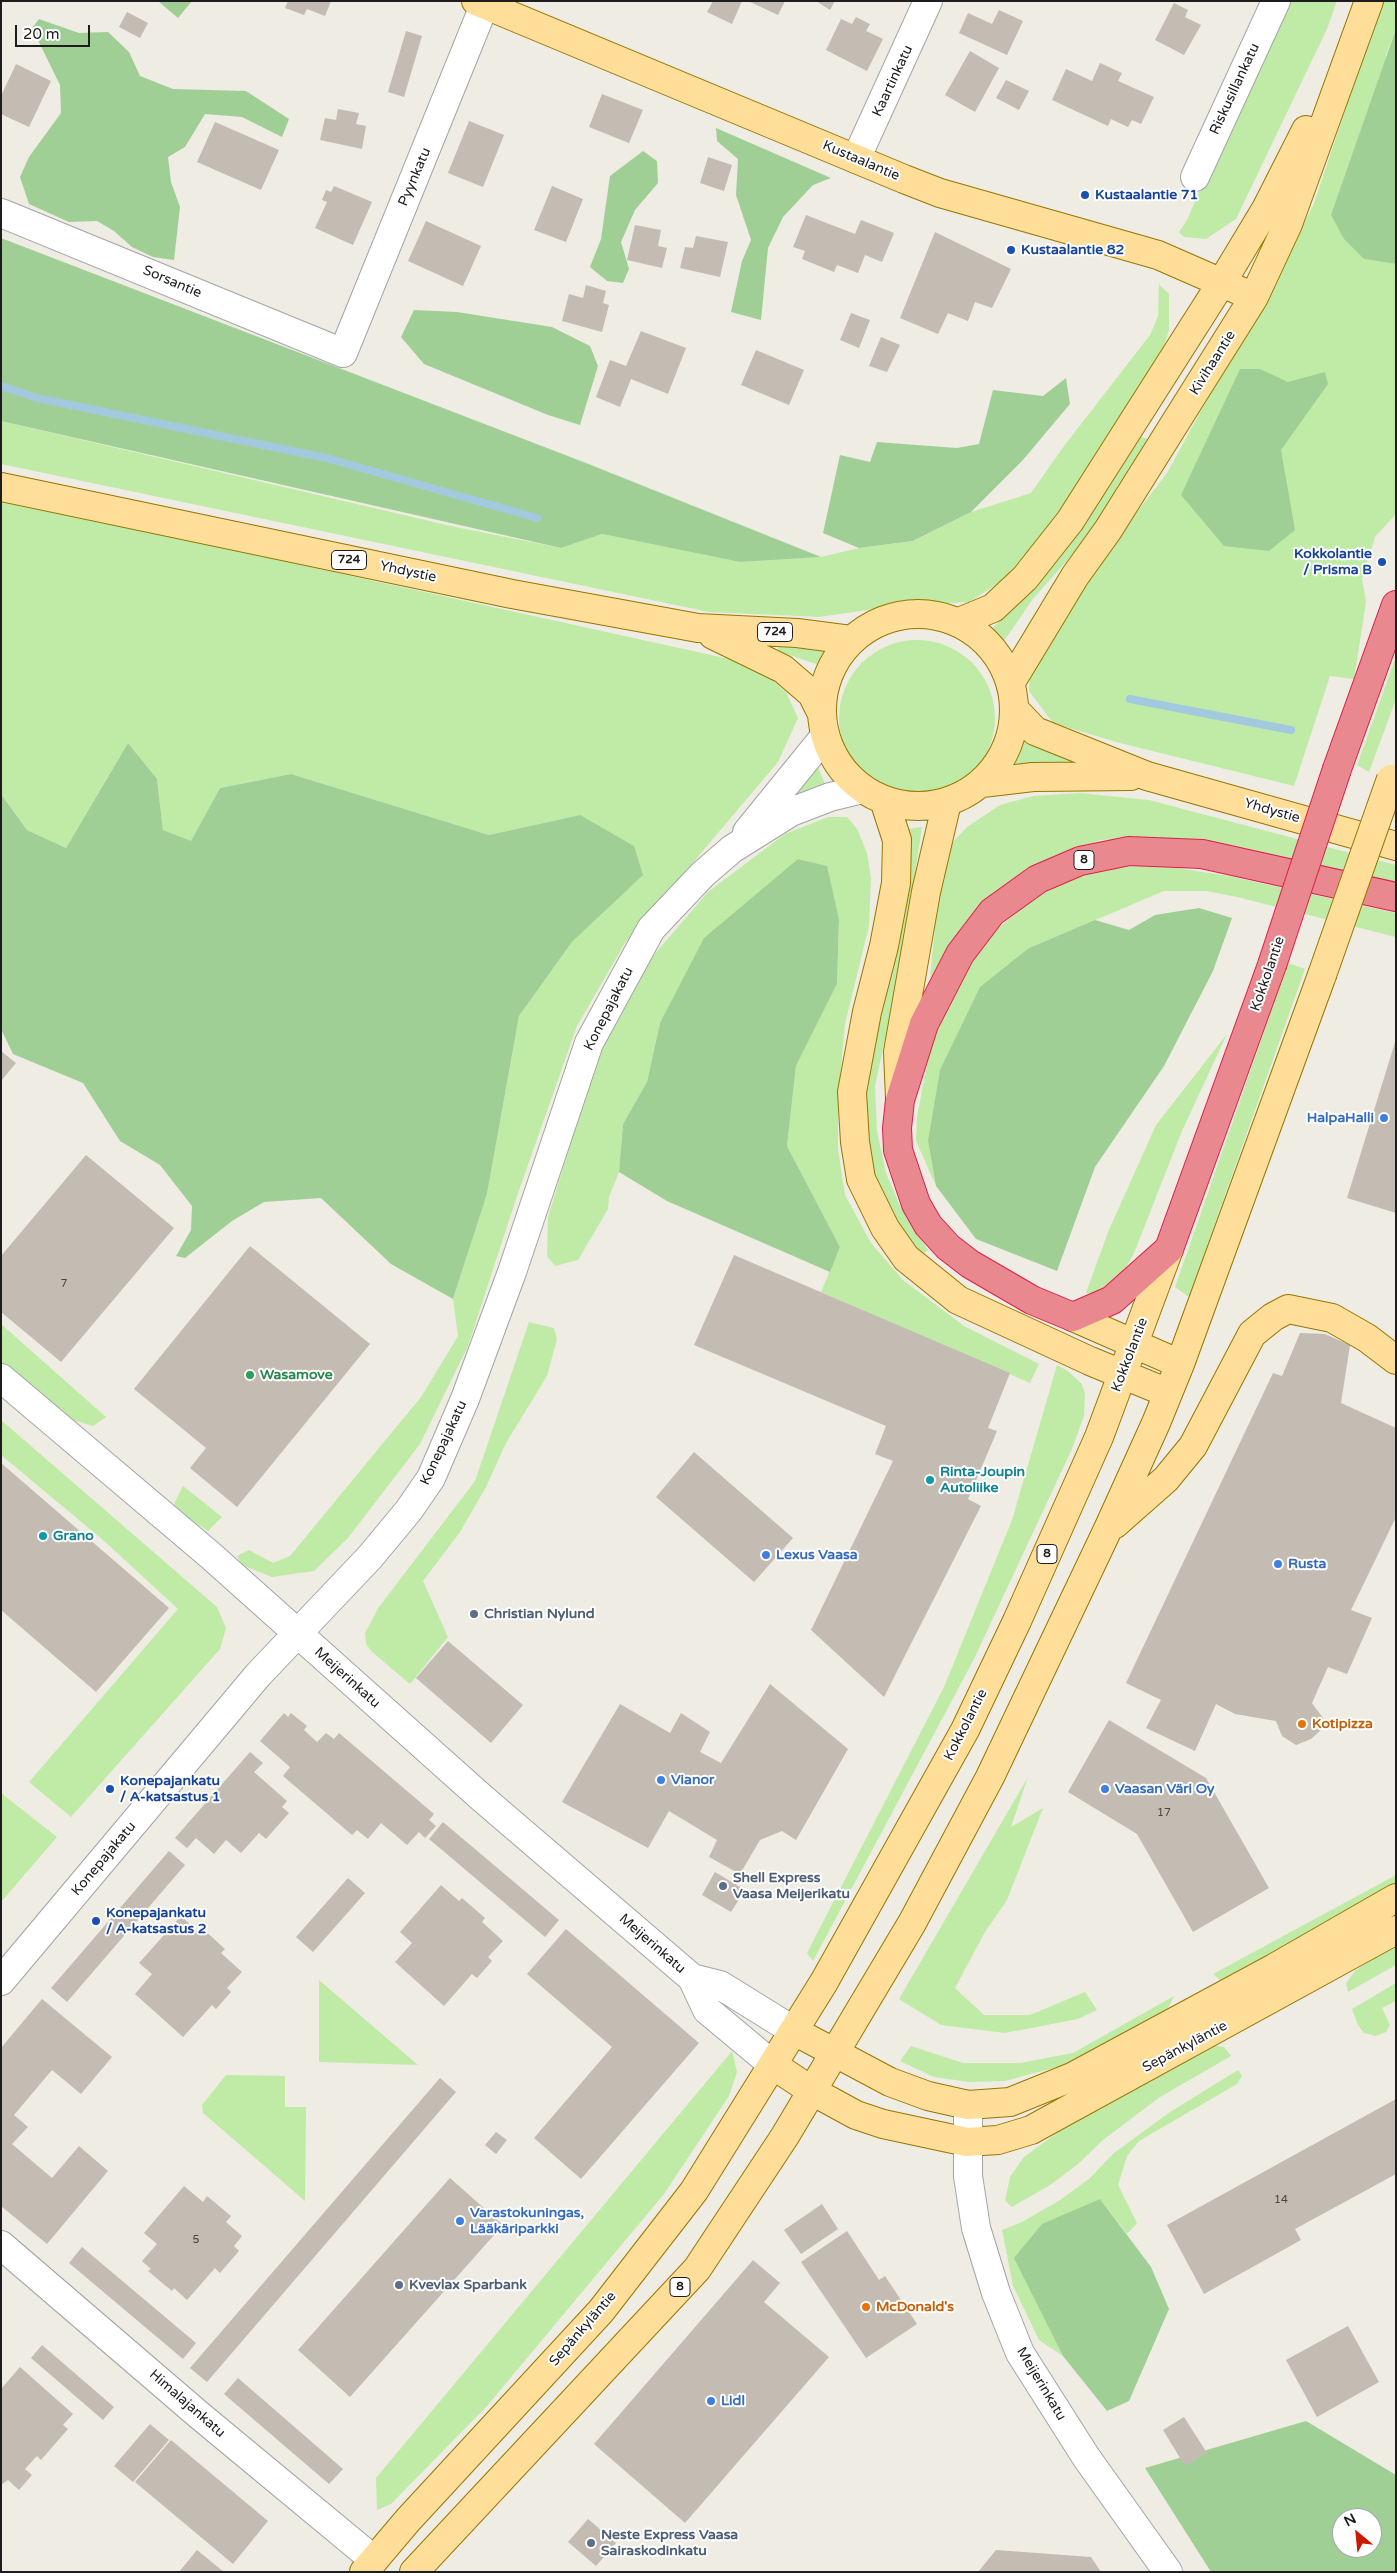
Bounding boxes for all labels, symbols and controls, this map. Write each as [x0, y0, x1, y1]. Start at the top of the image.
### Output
scale bar [18, 15, 92, 47]
text: 20 m [23, 25, 60, 43]
street label: Riskusillankatu [1206, 41, 1264, 137]
street label: Kaartinkatu [869, 43, 917, 119]
street label: Kustaalantie [820, 137, 902, 185]
street label: Pyynkatu [395, 145, 435, 209]
place label: Kustaalantie 71 [1095, 187, 1198, 203]
marker: Kustaalantie 71 [1079, 189, 1091, 201]
place label: Kustaalantie 82 [1021, 242, 1124, 258]
marker: Kustaalantie 82 [1005, 244, 1017, 256]
street label: Sorsantie [140, 262, 204, 302]
street label: Kivihaantie [1186, 328, 1240, 398]
place label: Kokkolantie / Prisma B [1294, 546, 1372, 578]
road number: 724 [332, 550, 366, 570]
marker: Kokkolantie / Prisma B [1376, 556, 1388, 568]
street label: Yhdystie [378, 558, 438, 586]
road number: 724 [758, 622, 792, 642]
street label: Yhdystie [1242, 795, 1302, 827]
road number: 8 [1074, 850, 1094, 870]
street label: Kokkolantie [1247, 934, 1289, 1014]
street label: Konepajakatu [581, 964, 637, 1054]
place label: HalpaHalli [1307, 1110, 1374, 1126]
marker: HalpaHalli [1378, 1112, 1390, 1124]
house number: 7 [61, 1277, 67, 1291]
street label: Kokkolantie [1108, 1316, 1152, 1394]
place label: Wasamove [260, 1367, 333, 1383]
marker: Wasamove [244, 1369, 256, 1381]
street label: Konepajakatu [417, 1398, 471, 1488]
place label: Rinta-Joupin Autoliike [940, 1464, 1025, 1496]
marker: Rinta-Joupin Autoliike [924, 1474, 936, 1486]
place label: Grano [53, 1528, 94, 1544]
marker: Grano [37, 1530, 49, 1542]
road number: 8 [1037, 1545, 1057, 1564]
place label: Lexus Vaasa [776, 1547, 858, 1563]
marker: Lexus Vaasa [760, 1549, 772, 1561]
place label: Rusta [1288, 1556, 1326, 1572]
marker: Rusta [1272, 1558, 1284, 1570]
place label: Christian Nylund [484, 1606, 595, 1622]
marker: Christian Nylund [468, 1608, 480, 1620]
street label: Meijerinkatu [311, 1644, 383, 1712]
street label: Kokkolantie [941, 1686, 991, 1764]
place label: Kotipizza [1312, 1716, 1373, 1732]
marker: Kotipizza [1296, 1718, 1308, 1730]
place label: Vianor [671, 1772, 714, 1788]
place label: Konepajankatu / A-katsastus 1 [120, 1773, 221, 1805]
marker: Vianor [655, 1774, 667, 1786]
place label: Vaasan Väri Oy [1115, 1781, 1215, 1797]
marker: Konepajankatu / A-katsastus 1 [104, 1783, 116, 1795]
marker: Vaasan Väri Oy [1099, 1783, 1111, 1795]
house number: 17 [1157, 1806, 1171, 1820]
street label: Konepajakatu [68, 1819, 140, 1899]
place label: Shell Express Vaasa Meijerikatu [733, 1870, 850, 1902]
marker: Shell Express Vaasa Meijerikatu [717, 1880, 729, 1892]
place label: Konepajankatu / A-katsastus 2 [106, 1905, 207, 1938]
street label: Meijerinkatu [615, 1911, 689, 1977]
marker: Konepajankatu / A-katsastus 2 [90, 1915, 102, 1927]
street label: Sepänkyläntie [1140, 2018, 1230, 2076]
house number: 14 [1274, 2193, 1288, 2207]
place label: Varastokuningas, Lääkäriparkki [470, 2205, 584, 2238]
marker: Varastokuningas, Lääkäriparkki [454, 2215, 466, 2227]
house number: 5 [193, 2233, 199, 2247]
place label: Kvevlax Sparbank [409, 2277, 527, 2293]
road number: 8 [670, 2278, 690, 2296]
marker: Kvevlax Sparbank [393, 2279, 405, 2291]
street label: Sepänkyläntie [546, 2288, 620, 2370]
place label: McDonald's [876, 2299, 954, 2315]
marker: McDonald's [860, 2301, 872, 2313]
street label: Meijerinkatu [1013, 2344, 1069, 2424]
street label: Himalajankatu [146, 2366, 228, 2442]
place label: Lidl [721, 2393, 745, 2409]
marker: Lidl [705, 2395, 717, 2407]
north arrow [1332, 2508, 1382, 2558]
text: N [1341, 2510, 1359, 2530]
place label: Neste Express Vaasa Sairaskodinkatu [601, 2527, 738, 2560]
marker: Neste Express Vaasa Sairaskodinkatu [585, 2537, 597, 2549]

